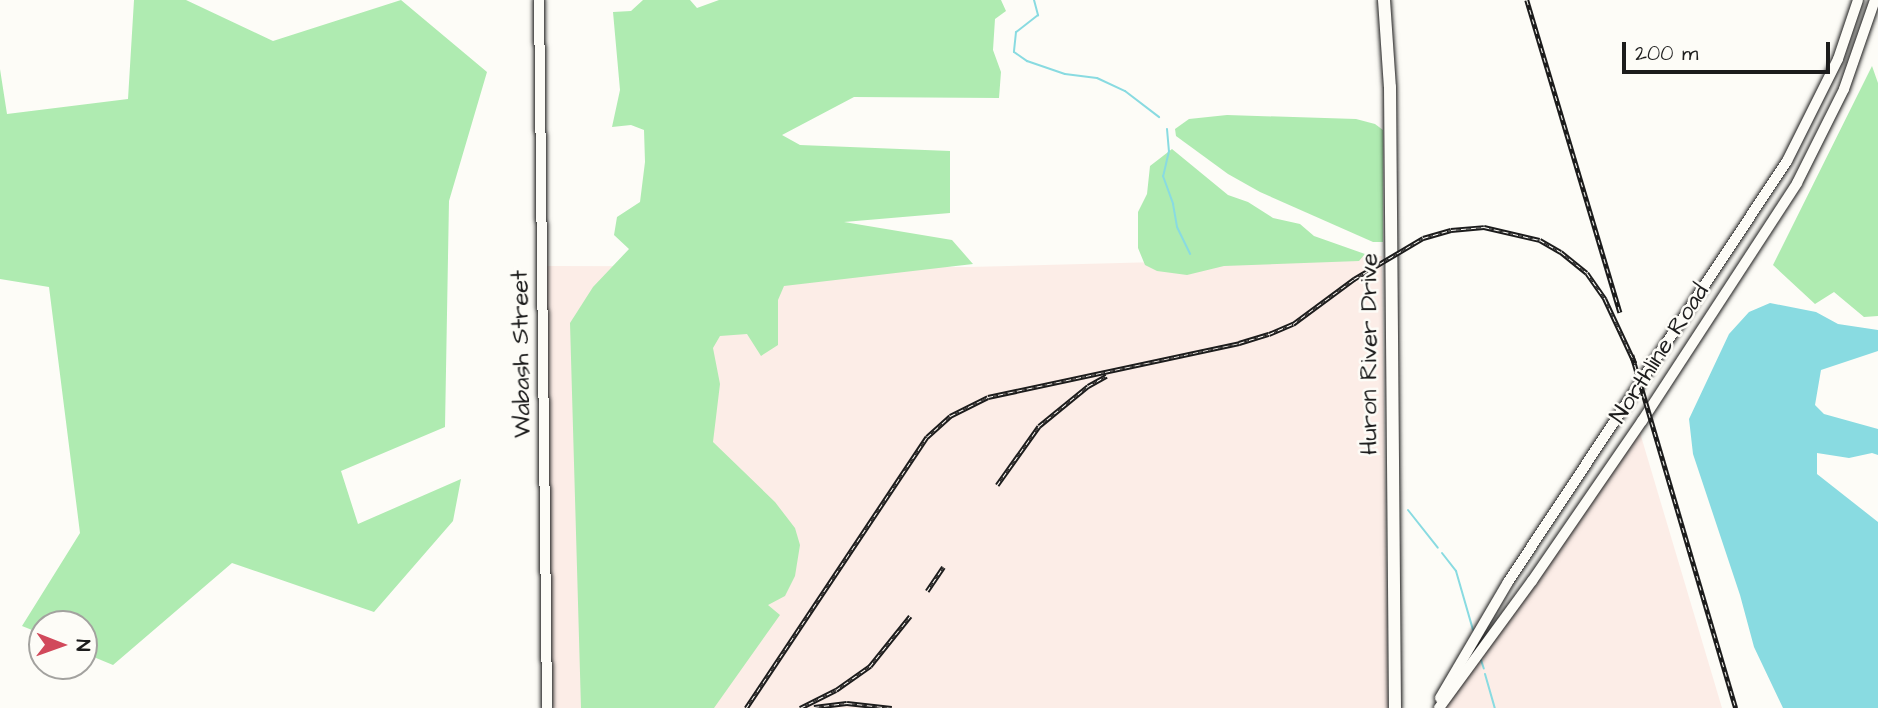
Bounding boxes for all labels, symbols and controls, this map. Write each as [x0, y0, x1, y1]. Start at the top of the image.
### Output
scale bar [1626, 28, 1834, 72]
text: 200 m [1635, 39, 1698, 68]
street label: Huron River Drive [1356, 253, 1384, 455]
street label: Wabash Street [506, 270, 538, 438]
street label: Northline Road [1604, 279, 1716, 429]
north arrow [28, 610, 98, 680]
text: N [69, 639, 96, 652]

